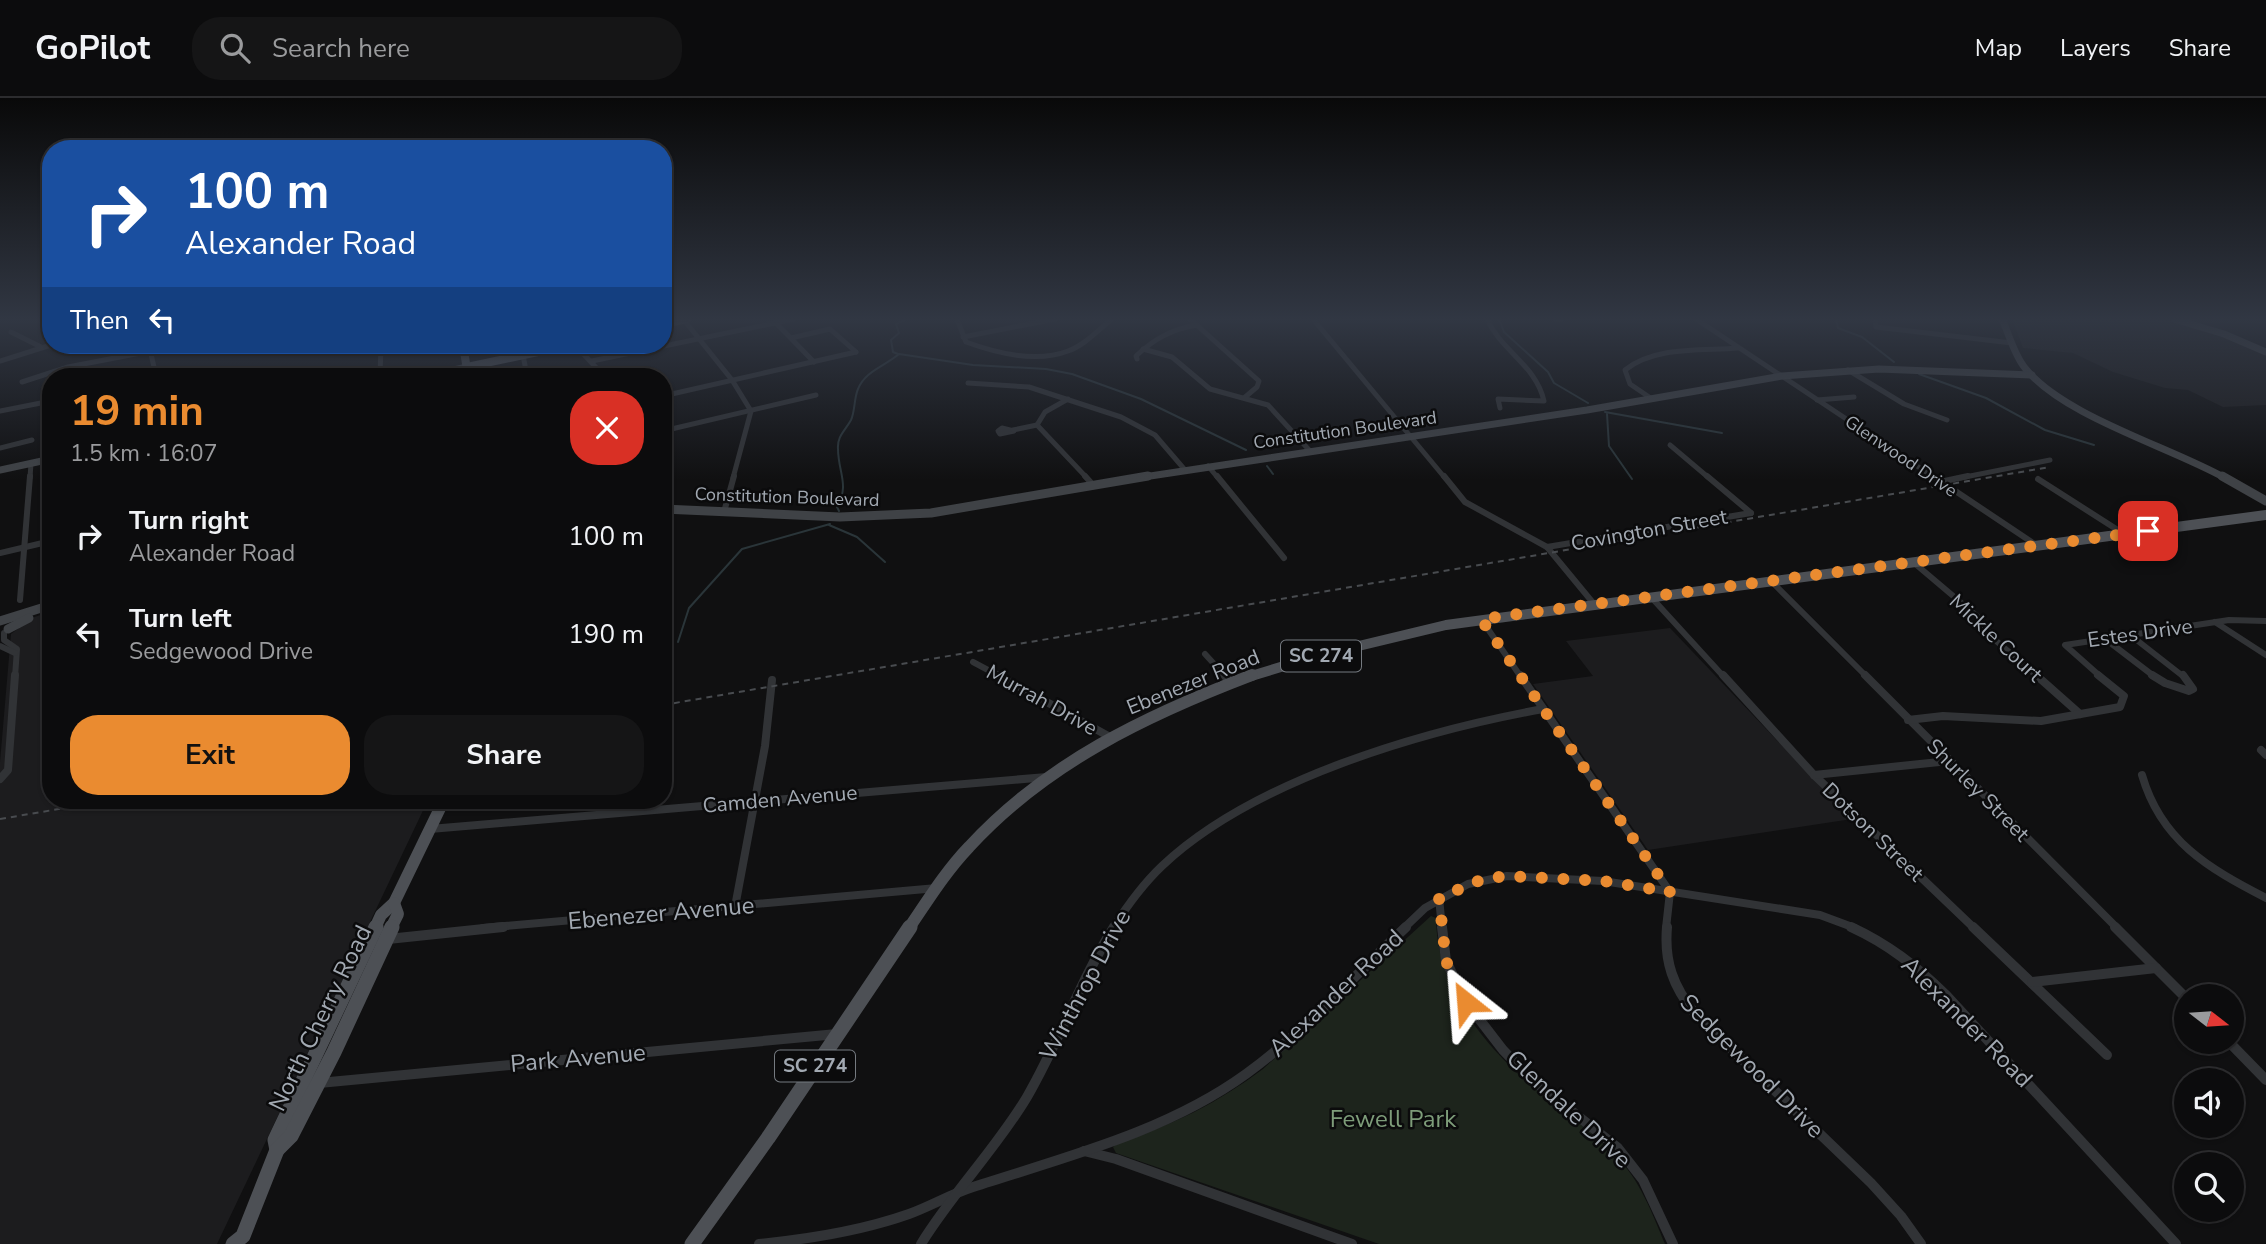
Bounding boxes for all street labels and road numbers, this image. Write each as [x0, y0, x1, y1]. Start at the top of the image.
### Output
street label: Constitution Boulevard [1252, 405, 1438, 455]
street label: Glenwood Drive [1840, 409, 1962, 503]
street label: Constitution Boulevard [694, 482, 880, 512]
street label: Covington Street [1569, 502, 1730, 558]
street label: Mickle Court [1943, 588, 2049, 689]
street label: Estes Drive [2086, 612, 2194, 654]
road number: SC 274 [1281, 640, 1361, 671]
street label: Ebenezer Road [1122, 643, 1264, 721]
street label: Murrah Drive [981, 658, 1103, 742]
street label: Shurley Street [1920, 732, 2036, 848]
street label: Dotson Street [1816, 776, 1930, 888]
street label: Camden Avenue [702, 778, 858, 820]
street label: Ebenezer Avenue [566, 889, 756, 937]
street label: Winthrop Drive [1032, 904, 1138, 1066]
street label: North Cherry Road [261, 920, 379, 1116]
street label: Alexander Road [1262, 922, 1410, 1064]
street label: Alexander Road [1894, 949, 2040, 1095]
street label: Sedgewood Drive [1673, 987, 1831, 1145]
street label: Park Avenue [509, 1036, 647, 1080]
street label: Glendale Drive [1499, 1043, 1639, 1175]
road number: SC 274 [775, 1050, 855, 1082]

